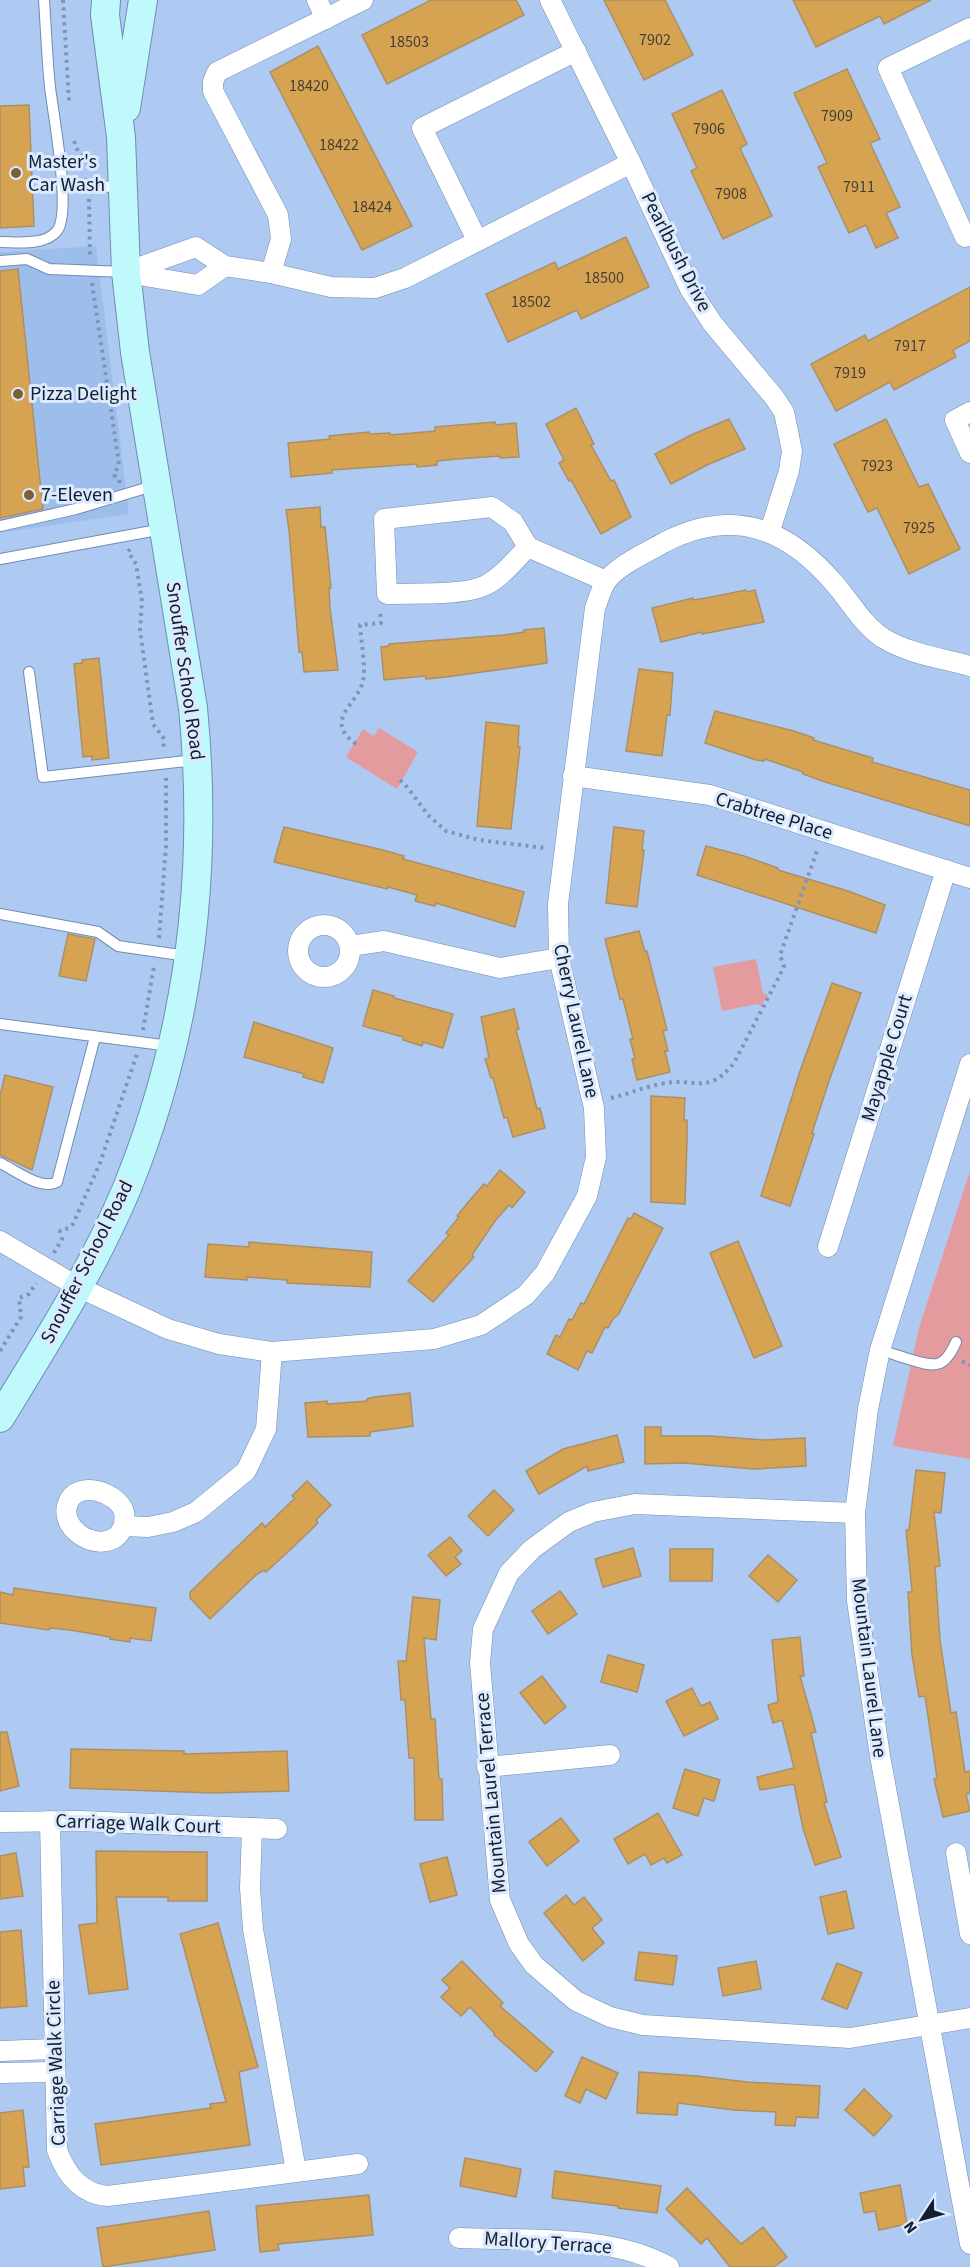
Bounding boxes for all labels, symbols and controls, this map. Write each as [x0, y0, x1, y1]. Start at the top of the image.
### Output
house number: 7902 [639, 29, 671, 51]
house number: 18503 [389, 31, 429, 53]
house number: 18420 [289, 75, 329, 97]
house number: 7909 [821, 105, 853, 127]
house number: 7906 [693, 118, 725, 140]
house number: 18422 [319, 134, 359, 156]
place label: Master's Car Wash [28, 148, 105, 199]
marker: Master's Car Wash [9, 166, 23, 180]
house number: 7911 [843, 176, 875, 198]
house number: 7908 [715, 183, 747, 205]
street label: Pearlbush Drive [634, 187, 718, 317]
house number: 18424 [352, 196, 392, 218]
house number: 18500 [584, 267, 624, 289]
house number: 18502 [511, 291, 551, 313]
house number: 7917 [894, 335, 926, 357]
house number: 7919 [834, 362, 866, 384]
place label: Pizza Delight [30, 380, 137, 408]
marker: Pizza Delight [11, 387, 25, 401]
house number: 7923 [861, 455, 893, 477]
place label: 7-Eleven [41, 481, 113, 509]
marker: 7-Eleven [22, 488, 36, 502]
house number: 7925 [903, 517, 935, 539]
street label: Snouffer School Road [159, 580, 211, 762]
street label: Crabtree Place [712, 785, 836, 847]
street label: Cherry Laurel Lane [546, 941, 606, 1101]
street label: Mayapple Court [854, 991, 920, 1125]
street label: Snouffer School Road [34, 1175, 140, 1349]
street label: Mountain Laurel Lane [844, 1577, 894, 1759]
street label: Mountain Laurel Terrace [468, 1691, 514, 1895]
street label: Carriage Walk Court [55, 1807, 221, 1841]
street label: Carriage Walk Circle [39, 1980, 73, 2146]
north arrow [892, 2189, 952, 2249]
text: N [899, 2216, 923, 2238]
street label: Mallory Terrace [483, 2225, 613, 2261]

